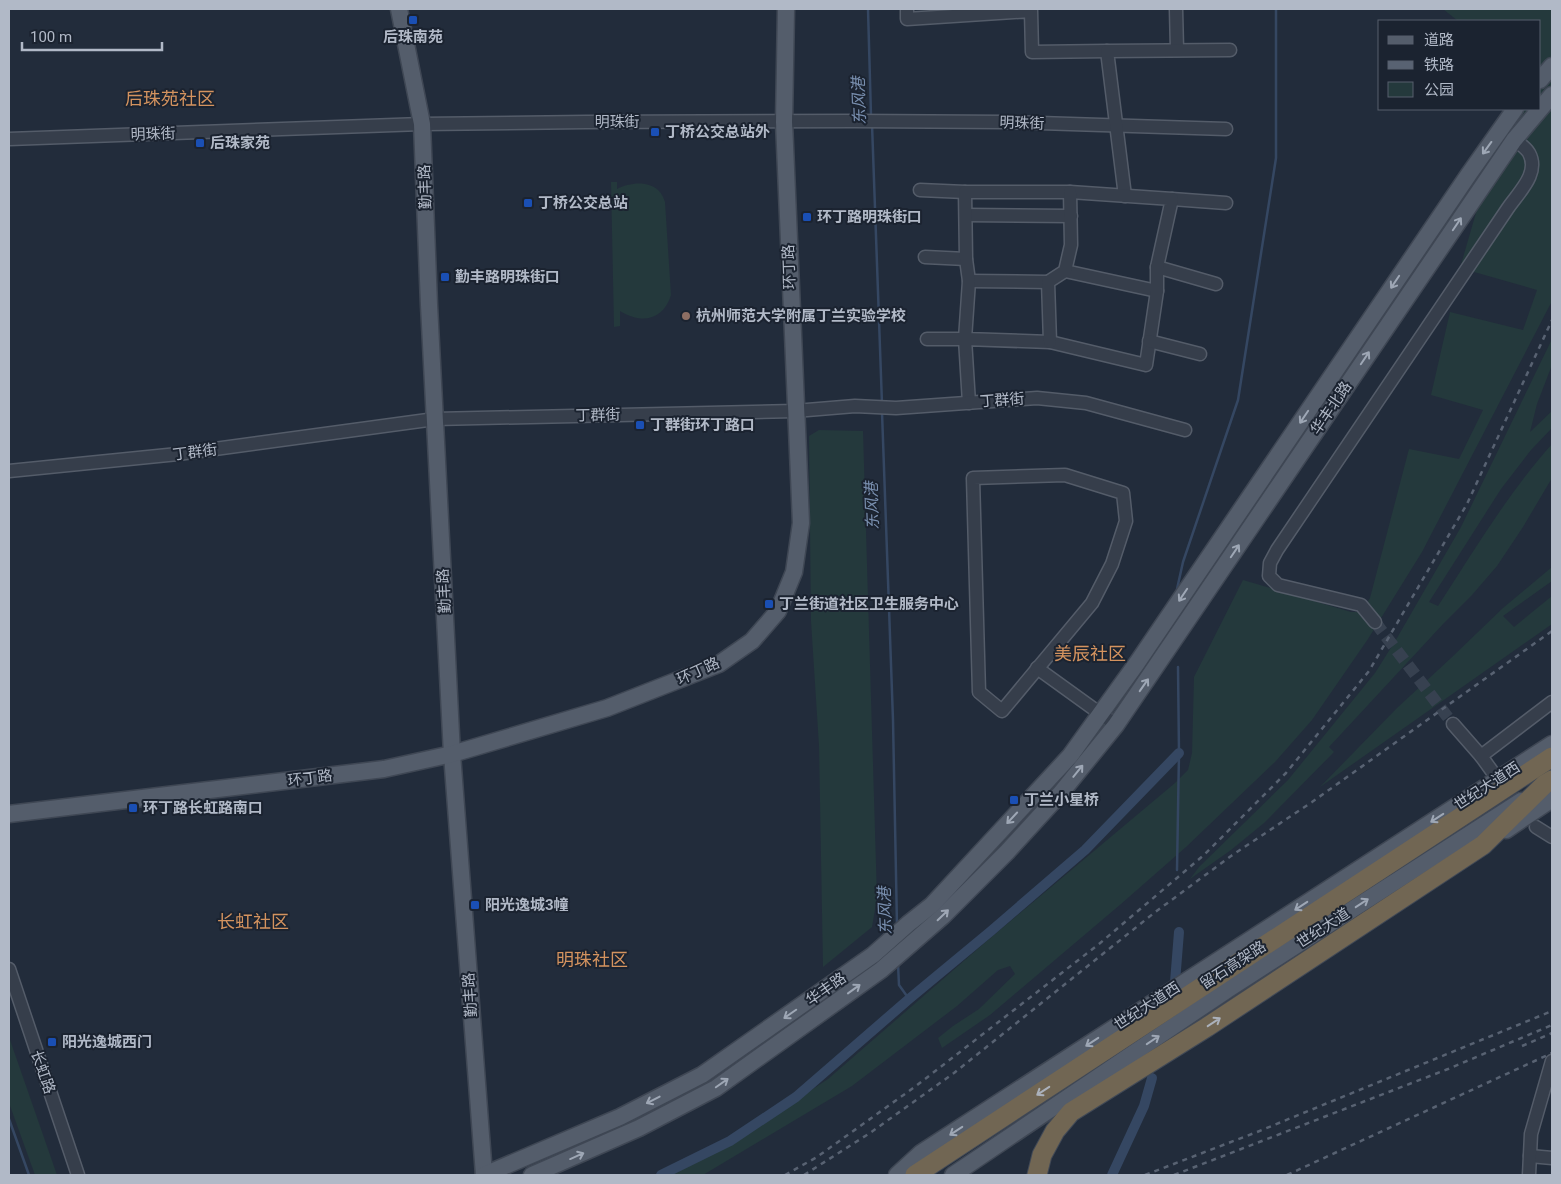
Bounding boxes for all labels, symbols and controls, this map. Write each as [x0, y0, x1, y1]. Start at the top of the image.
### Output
marker: 后珠南苑 [407, 14, 419, 26]
scale bar [22, 20, 162, 52]
legend [1378, 20, 1541, 110]
text: 100 m [30, 28, 72, 46]
place label: 后珠南苑 [383, 28, 443, 46]
text: 道路 [1424, 31, 1454, 49]
text: 铁路 [1424, 56, 1454, 74]
water label: 东风港 [849, 75, 869, 125]
text: 公园 [1424, 81, 1454, 99]
district label: 后珠苑社区 [125, 88, 215, 109]
street label: 明珠街 [594, 113, 640, 131]
street label: 明珠街 [999, 113, 1045, 133]
place label: 丁桥公交总站外 [665, 123, 770, 141]
street label: 明珠街 [130, 124, 176, 144]
marker: 丁桥公交总站外 [649, 126, 661, 138]
place label: 后珠家苑 [210, 134, 270, 152]
marker: 后珠家苑 [194, 137, 206, 149]
one-way arrow [1482, 141, 1492, 155]
street label: 勤丰路 [415, 164, 435, 210]
place label: 丁桥公交总站 [538, 194, 628, 212]
marker: 丁桥公交总站 [522, 197, 534, 209]
place label: 环丁路明珠街口 [817, 208, 922, 226]
marker: 环丁路明珠街口 [801, 211, 813, 223]
one-way arrow [1452, 218, 1462, 232]
street label: 环丁路 [779, 244, 799, 290]
place label: 勤丰路明珠街口 [455, 268, 560, 286]
marker: 勤丰路明珠街口 [439, 271, 451, 283]
one-way arrow [1390, 275, 1400, 289]
place label: 杭州师范大学附属丁兰实验学校 [696, 307, 906, 325]
marker: 杭州师范大学附属丁兰实验学校 [680, 310, 692, 322]
one-way arrow [1360, 352, 1370, 366]
street label: 华丰北路 [1307, 378, 1355, 438]
street label: 丁群街 [979, 389, 1025, 411]
street label: 丁群街 [575, 406, 621, 424]
one-way arrow [1299, 409, 1309, 423]
place label: 丁群街环丁路口 [650, 416, 755, 434]
marker: 丁群街环丁路口 [634, 419, 646, 431]
street label: 丁群街 [172, 440, 218, 464]
water label: 东风港 [862, 480, 882, 530]
one-way arrow [1230, 544, 1240, 558]
street label: 勤丰路 [434, 568, 454, 614]
one-way arrow [1178, 588, 1188, 602]
place label: 丁兰街道社区卫生服务中心 [779, 595, 959, 613]
marker: 丁兰街道社区卫生服务中心 [763, 598, 775, 610]
district label: 美辰社区 [1054, 643, 1126, 664]
street label: 环丁路 [674, 654, 722, 688]
one-way arrow [1139, 679, 1149, 693]
street label: 世纪大道西 [1451, 758, 1523, 814]
one-way arrow [1073, 765, 1084, 778]
street label: 环丁路 [287, 766, 333, 790]
place label: 丁兰小星桥 [1024, 791, 1099, 809]
marker: 丁兰小星桥 [1008, 794, 1020, 806]
place label: 环丁路长虹路南口 [143, 799, 263, 817]
marker: 环丁路长虹路南口 [127, 802, 139, 814]
one-way arrow [1007, 811, 1018, 824]
one-way arrow [1431, 813, 1445, 823]
water label: 东风港 [875, 885, 895, 935]
place label: 阳光逸城3幢 [485, 896, 569, 914]
one-way arrow [1355, 898, 1369, 908]
marker: 阳光逸城3幢 [469, 899, 481, 911]
one-way arrow [1294, 901, 1308, 911]
street label: 世纪大道 [1293, 904, 1353, 952]
one-way arrow [937, 909, 950, 921]
district label: 长虹社区 [217, 911, 289, 932]
street label: 留石高架路 [1197, 937, 1269, 993]
district label: 明珠社区 [556, 949, 628, 970]
street label: 华丰路 [802, 969, 850, 1009]
street label: 勤丰路 [459, 972, 481, 1018]
street label: 世纪大道西 [1111, 978, 1183, 1034]
one-way arrow [847, 984, 861, 994]
one-way arrow [784, 1009, 798, 1019]
one-way arrow [1206, 1017, 1220, 1027]
place label: 阳光逸城西门 [62, 1033, 152, 1051]
one-way arrow [1146, 1035, 1160, 1045]
marker: 阳光逸城西门 [46, 1036, 58, 1048]
one-way arrow [1085, 1038, 1099, 1048]
street label: 长虹路 [27, 1048, 59, 1096]
one-way arrow [715, 1078, 729, 1088]
one-way arrow [1036, 1086, 1050, 1096]
one-way arrow [646, 1096, 661, 1105]
one-way arrow [949, 1126, 963, 1136]
one-way arrow [569, 1150, 584, 1160]

